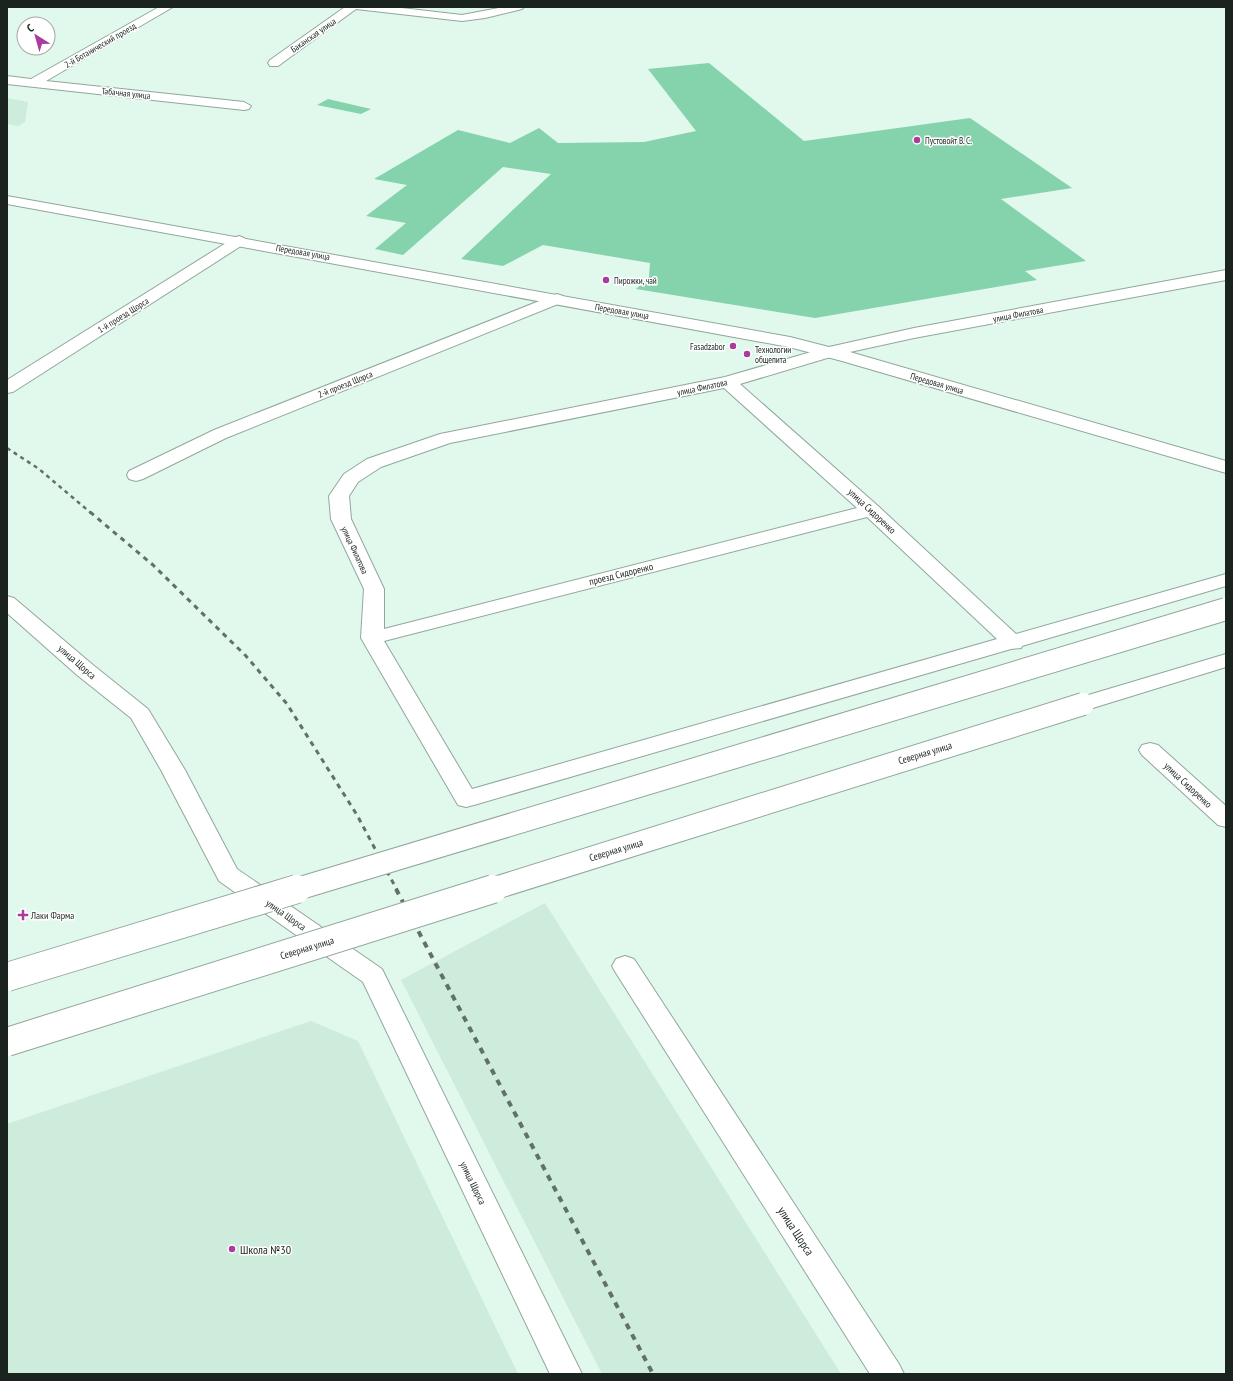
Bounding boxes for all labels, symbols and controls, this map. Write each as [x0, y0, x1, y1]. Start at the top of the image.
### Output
street label: Баканская улица [288, 15, 338, 55]
north arrow [16, 16, 56, 56]
street label: 2-й Ботанический проезд [62, 20, 138, 70]
text: С [24, 21, 36, 35]
street label: Табачная улица [101, 85, 151, 101]
marker: Пустовойт В. С. [912, 135, 922, 145]
place label: Пустовойт В. С. [925, 135, 972, 146]
street label: Передовая улица [275, 242, 331, 262]
marker: Пирожки, чай [601, 275, 611, 285]
place label: Пирожки, чай [614, 275, 657, 286]
street label: 1-й проезд Щорса [95, 295, 151, 335]
street label: Передовая улица [594, 301, 650, 321]
street label: улица Филатова [992, 304, 1045, 324]
place label: Fasadzabor [690, 341, 726, 352]
marker: Fasadzabor [728, 341, 738, 351]
place label: Технологии общепита [755, 344, 791, 365]
marker: Технологии общепита [742, 349, 752, 359]
street label: 2-й проезд Щорса [316, 368, 374, 400]
street label: Передовая улица [909, 370, 965, 396]
street label: улица Филатова [676, 376, 729, 398]
street label: улица Сидоренко [845, 485, 899, 537]
street label: улица Филатова [339, 524, 371, 576]
street label: проезд Сидоренко [588, 560, 654, 588]
street label: улица Щорса [55, 642, 99, 682]
street label: Северная улица [896, 739, 954, 767]
street label: улица Сидоренко [1161, 759, 1215, 811]
street label: Северная улица [587, 836, 645, 864]
street label: улица Щорса [263, 896, 309, 934]
place label: Лаки Фарма [30, 909, 74, 922]
marker: Лаки Фарма [18, 910, 28, 920]
street label: Северная улица [278, 934, 336, 962]
street label: улица Щорса [457, 1159, 489, 1207]
street label: улица Щорса [775, 1204, 817, 1258]
place label: Школа №30 [240, 1242, 291, 1257]
marker: Школа №30 [227, 1244, 237, 1254]

